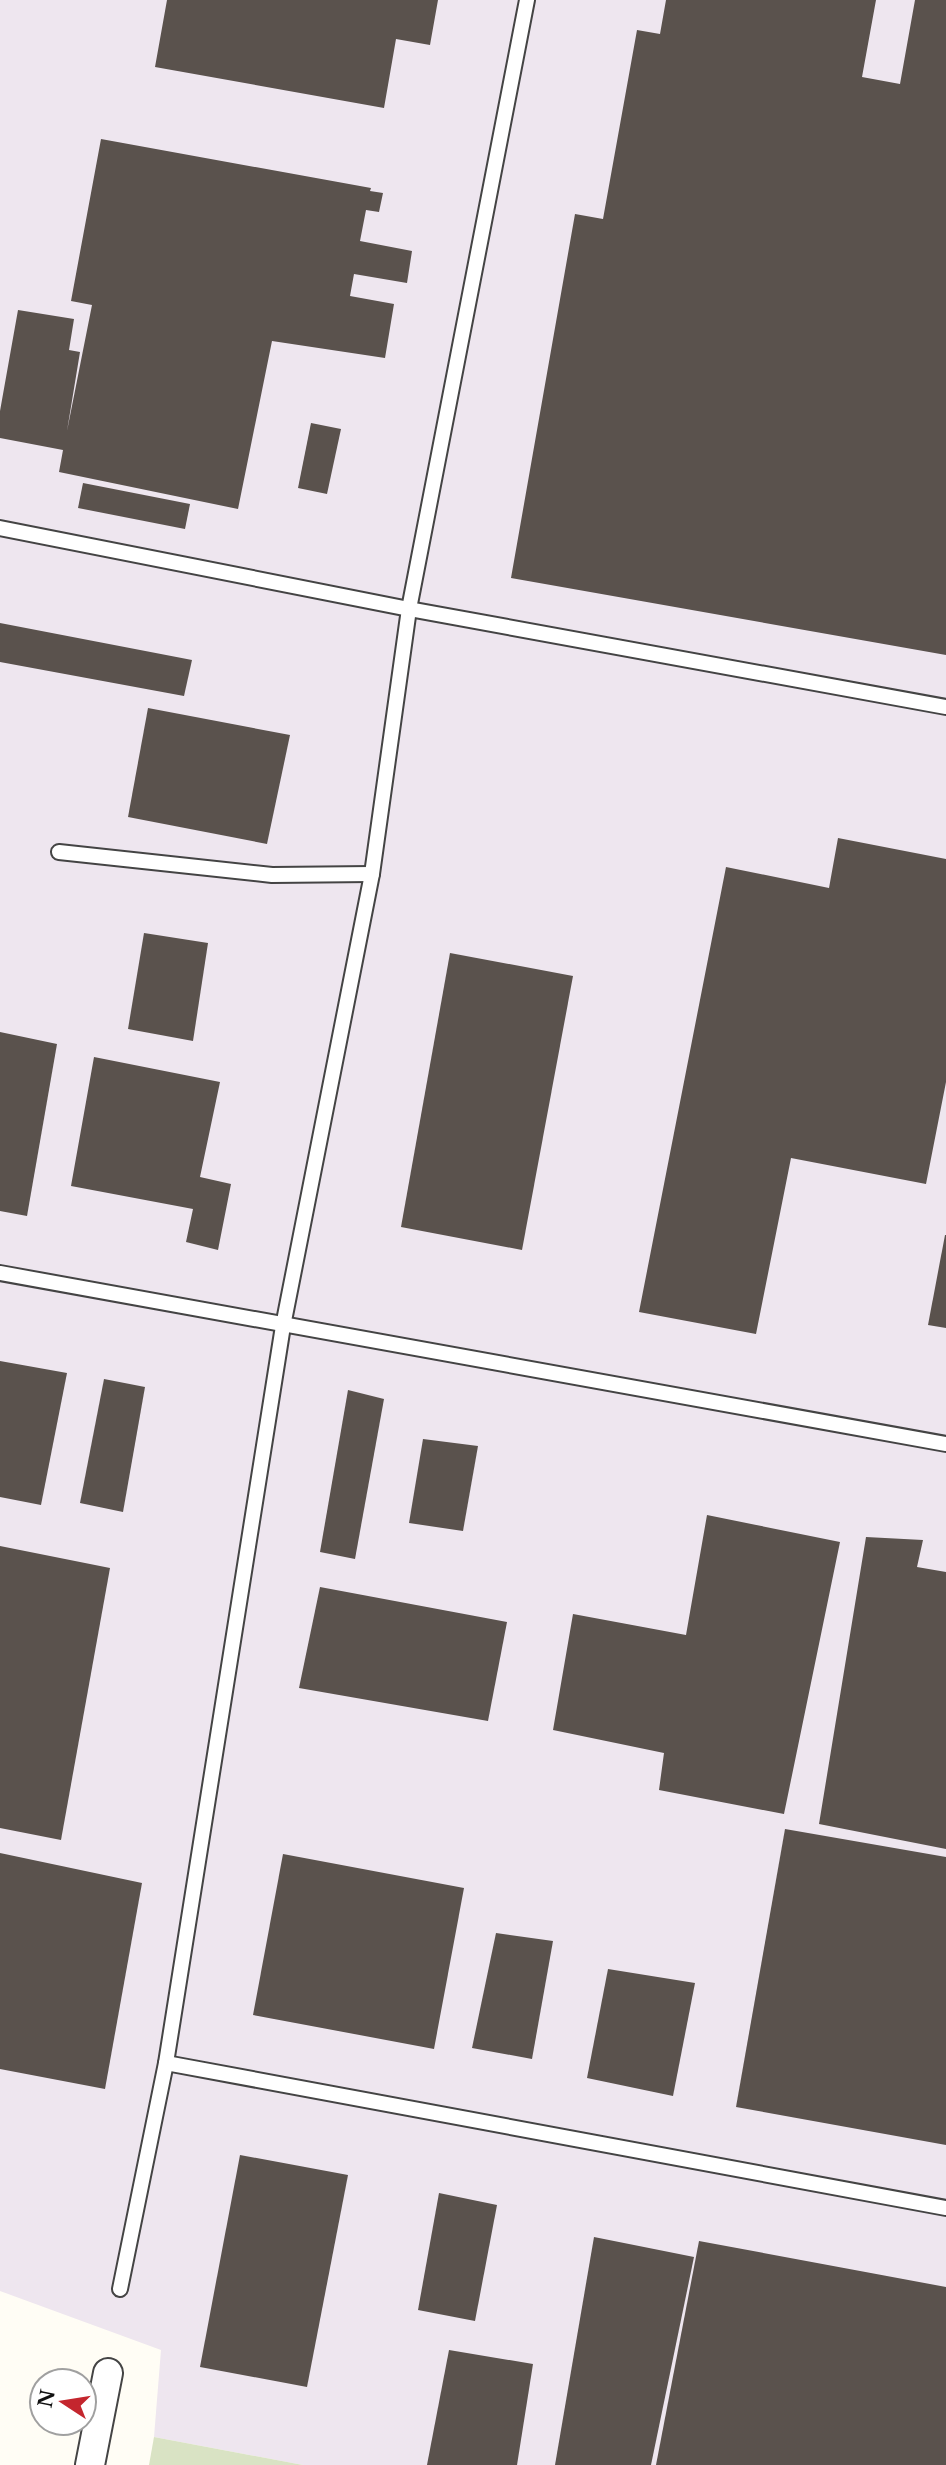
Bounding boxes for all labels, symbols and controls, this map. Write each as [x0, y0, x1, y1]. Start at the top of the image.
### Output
north arrow [28, 2367, 98, 2437]
text: N [34, 2387, 60, 2410]

